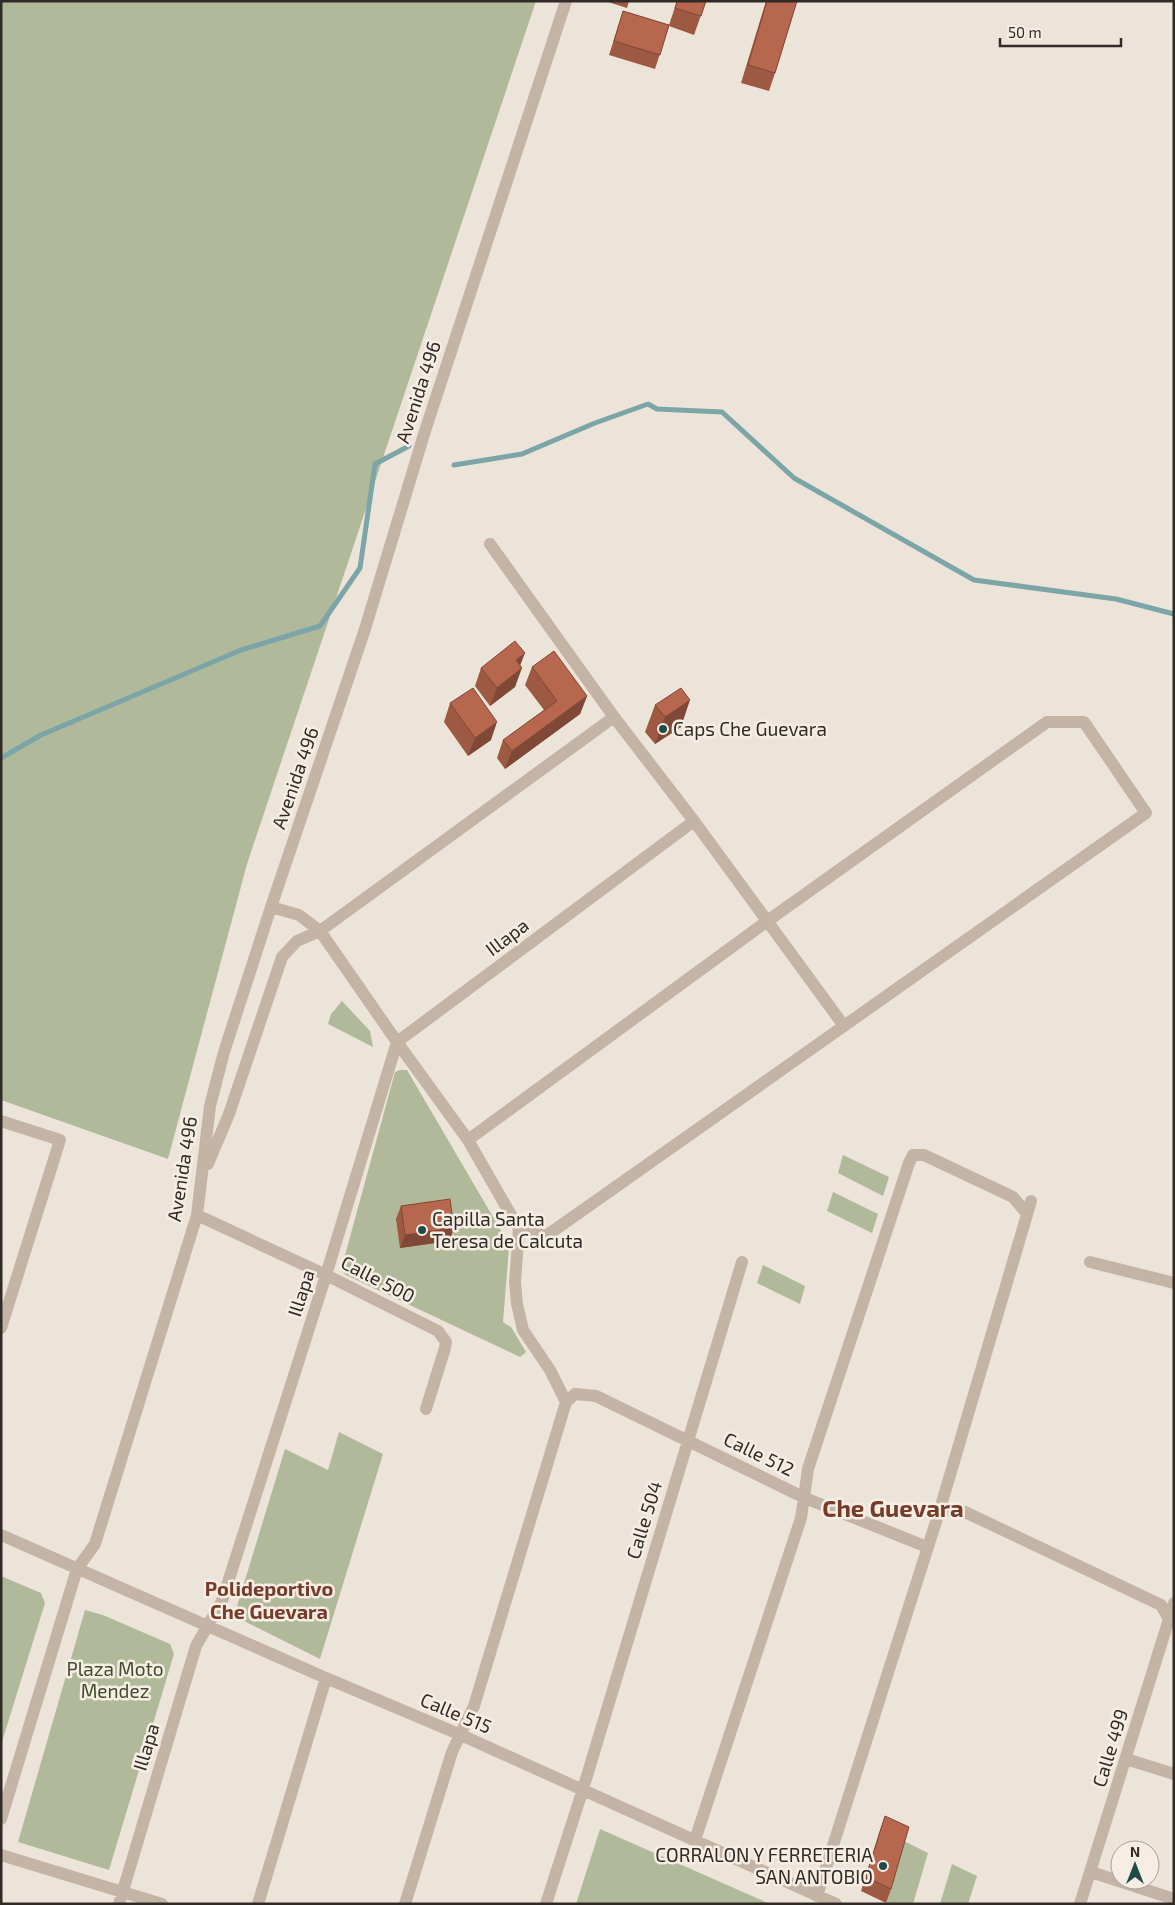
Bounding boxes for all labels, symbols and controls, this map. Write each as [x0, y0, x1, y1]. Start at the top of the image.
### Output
scale bar [1000, 15, 1121, 47]
text: 50 m [1008, 23, 1042, 41]
street label: Avenida 496 [390, 338, 445, 446]
place label: Caps Che Guevara [673, 717, 827, 740]
marker: Caps Che Guevara [657, 723, 669, 735]
street label: Avenida 496 [266, 724, 323, 832]
street label: Illapa [481, 913, 533, 960]
street label: Avenida 496 [162, 1115, 201, 1223]
place label: Capilla Santa Teresa de Calcuta [432, 1207, 583, 1252]
marker: Capilla Santa Teresa de Calcuta [416, 1224, 428, 1236]
street label: Calle 500 [337, 1250, 419, 1307]
street label: Illapa [282, 1266, 319, 1319]
street label: Calle 512 [720, 1427, 798, 1480]
street label: Calle 504 [621, 1478, 666, 1562]
district label: Che Guevara [822, 1493, 964, 1522]
district label: Polideportivo Che Guevara [205, 1576, 333, 1623]
park label: Plaza Moto Mendez [66, 1657, 164, 1702]
street label: Calle 515 [417, 1687, 495, 1738]
street label: Calle 499 [1087, 1706, 1132, 1790]
street label: Illapa [127, 1720, 164, 1773]
north arrow [1110, 1840, 1160, 1890]
place label: CORRALON Y FERRETERIA SAN ANTOBIO [655, 1843, 873, 1888]
text: N [1130, 1843, 1140, 1860]
marker: CORRALON Y FERRETERIA SAN ANTOBIO [877, 1860, 889, 1872]

